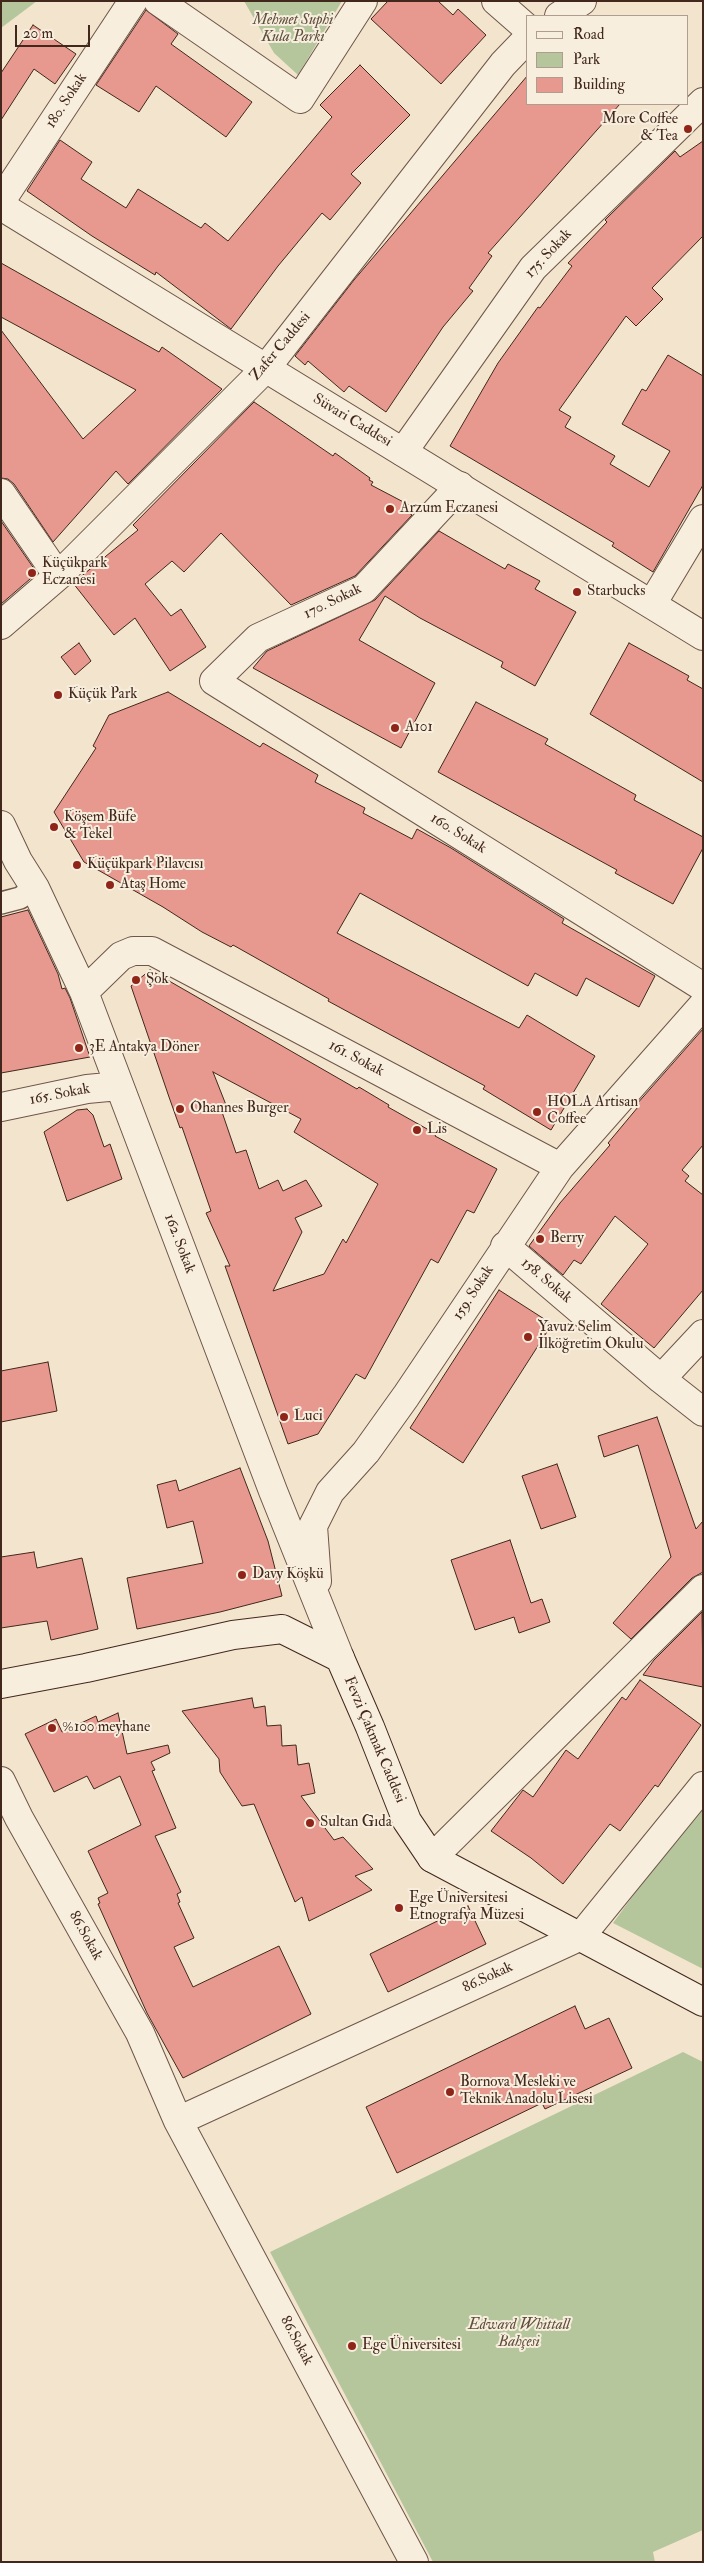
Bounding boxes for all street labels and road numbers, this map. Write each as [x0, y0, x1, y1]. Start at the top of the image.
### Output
street label: 180. Sokak [43, 70, 91, 132]
street label: 175. Sokak [522, 226, 576, 282]
street label: Zafer Caddesi [247, 309, 315, 385]
street label: Süvari Caddesi [309, 390, 395, 452]
street label: 170. Sokak [301, 580, 365, 624]
street label: 160. Sokak [427, 810, 489, 858]
street label: 161. Sokak [325, 1037, 387, 1081]
street label: 165. Sokak [28, 1080, 92, 1110]
street label: 162. Sokak [159, 1212, 199, 1276]
street label: 158. Sokak [517, 1255, 575, 1307]
street label: 159. Sokak [450, 1262, 498, 1324]
street label: Fevzi Çakmak Caddesi [339, 1674, 409, 1806]
street label: 86.Sokak [64, 1908, 106, 1964]
street label: 86.Sokak [460, 1959, 516, 1997]
street label: 86.Sokak [276, 2313, 316, 2369]

